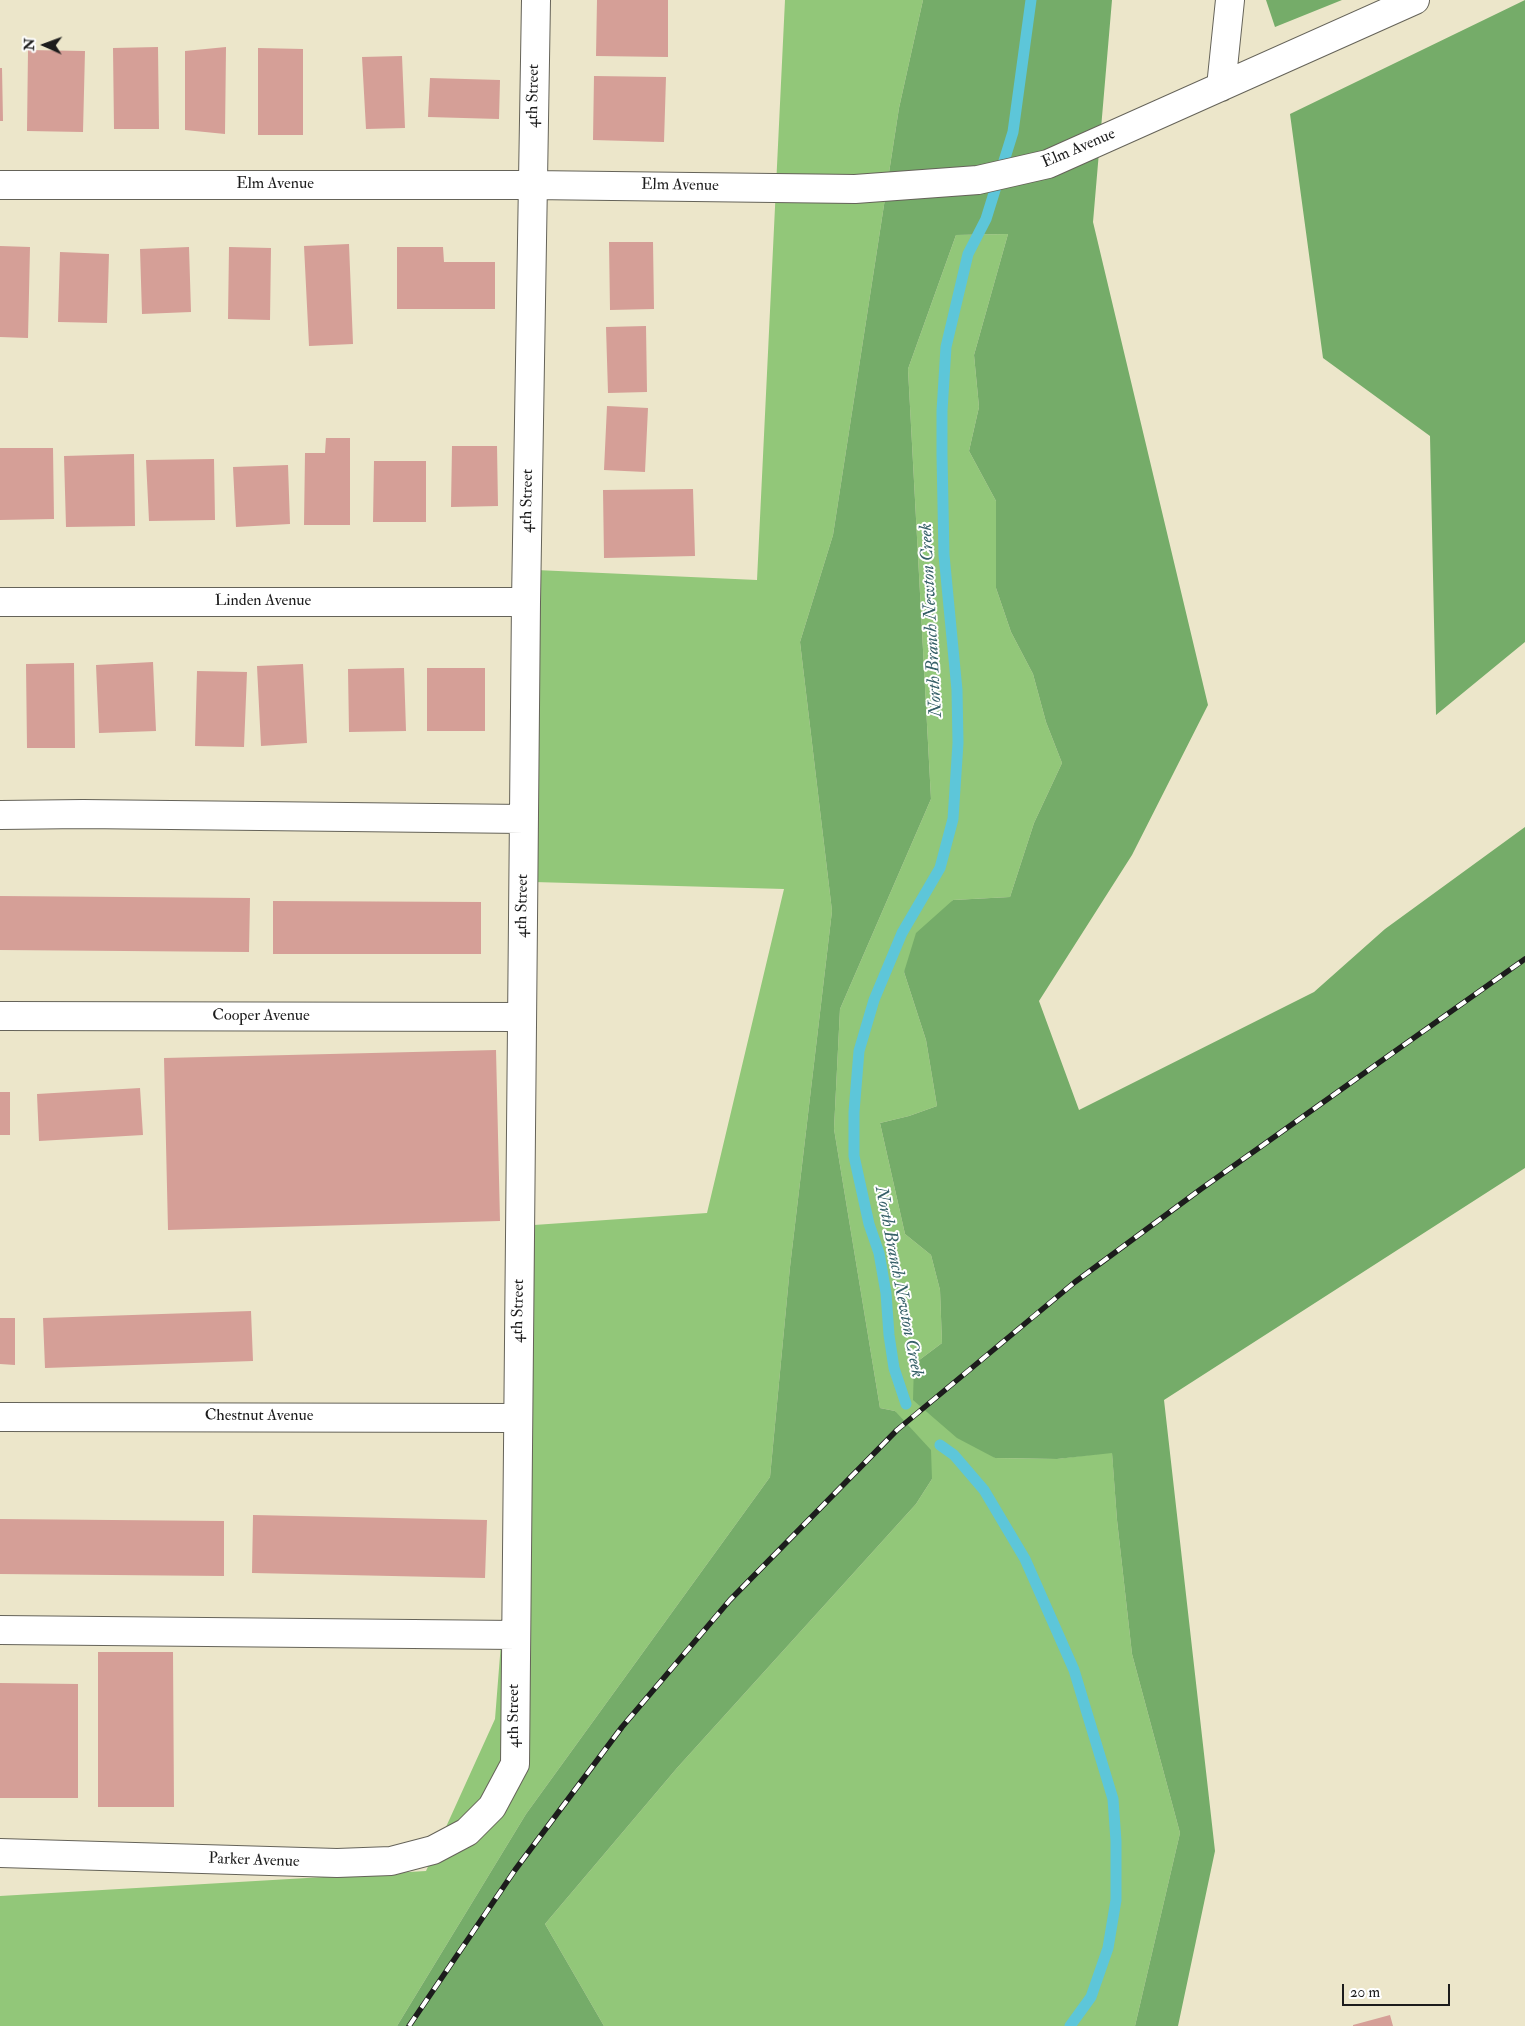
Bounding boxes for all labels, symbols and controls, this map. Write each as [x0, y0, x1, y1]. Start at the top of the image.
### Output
north arrow [20, 20, 70, 70]
text: N [21, 38, 38, 51]
street label: 4th Street [524, 64, 544, 128]
street label: Elm Avenue [1039, 125, 1119, 173]
street label: Elm Avenue [236, 175, 314, 195]
street label: Elm Avenue [641, 176, 719, 196]
street label: 4th Street [518, 469, 538, 533]
water label: North Branch Newton Creek [916, 523, 948, 717]
street label: Linden Avenue [215, 592, 311, 612]
street label: 4th Street [513, 874, 533, 938]
street label: Cooper Avenue [212, 1007, 310, 1027]
water label: North Branch Newton Creek [869, 1185, 927, 1379]
street label: 4th Street [509, 1279, 529, 1343]
street label: Chestnut Avenue [205, 1407, 313, 1427]
street label: 4th Street [505, 1684, 525, 1748]
street label: Parker Avenue [208, 1850, 300, 1872]
scale bar [1345, 1974, 1452, 2006]
text: 20 m [1350, 1983, 1380, 2002]

